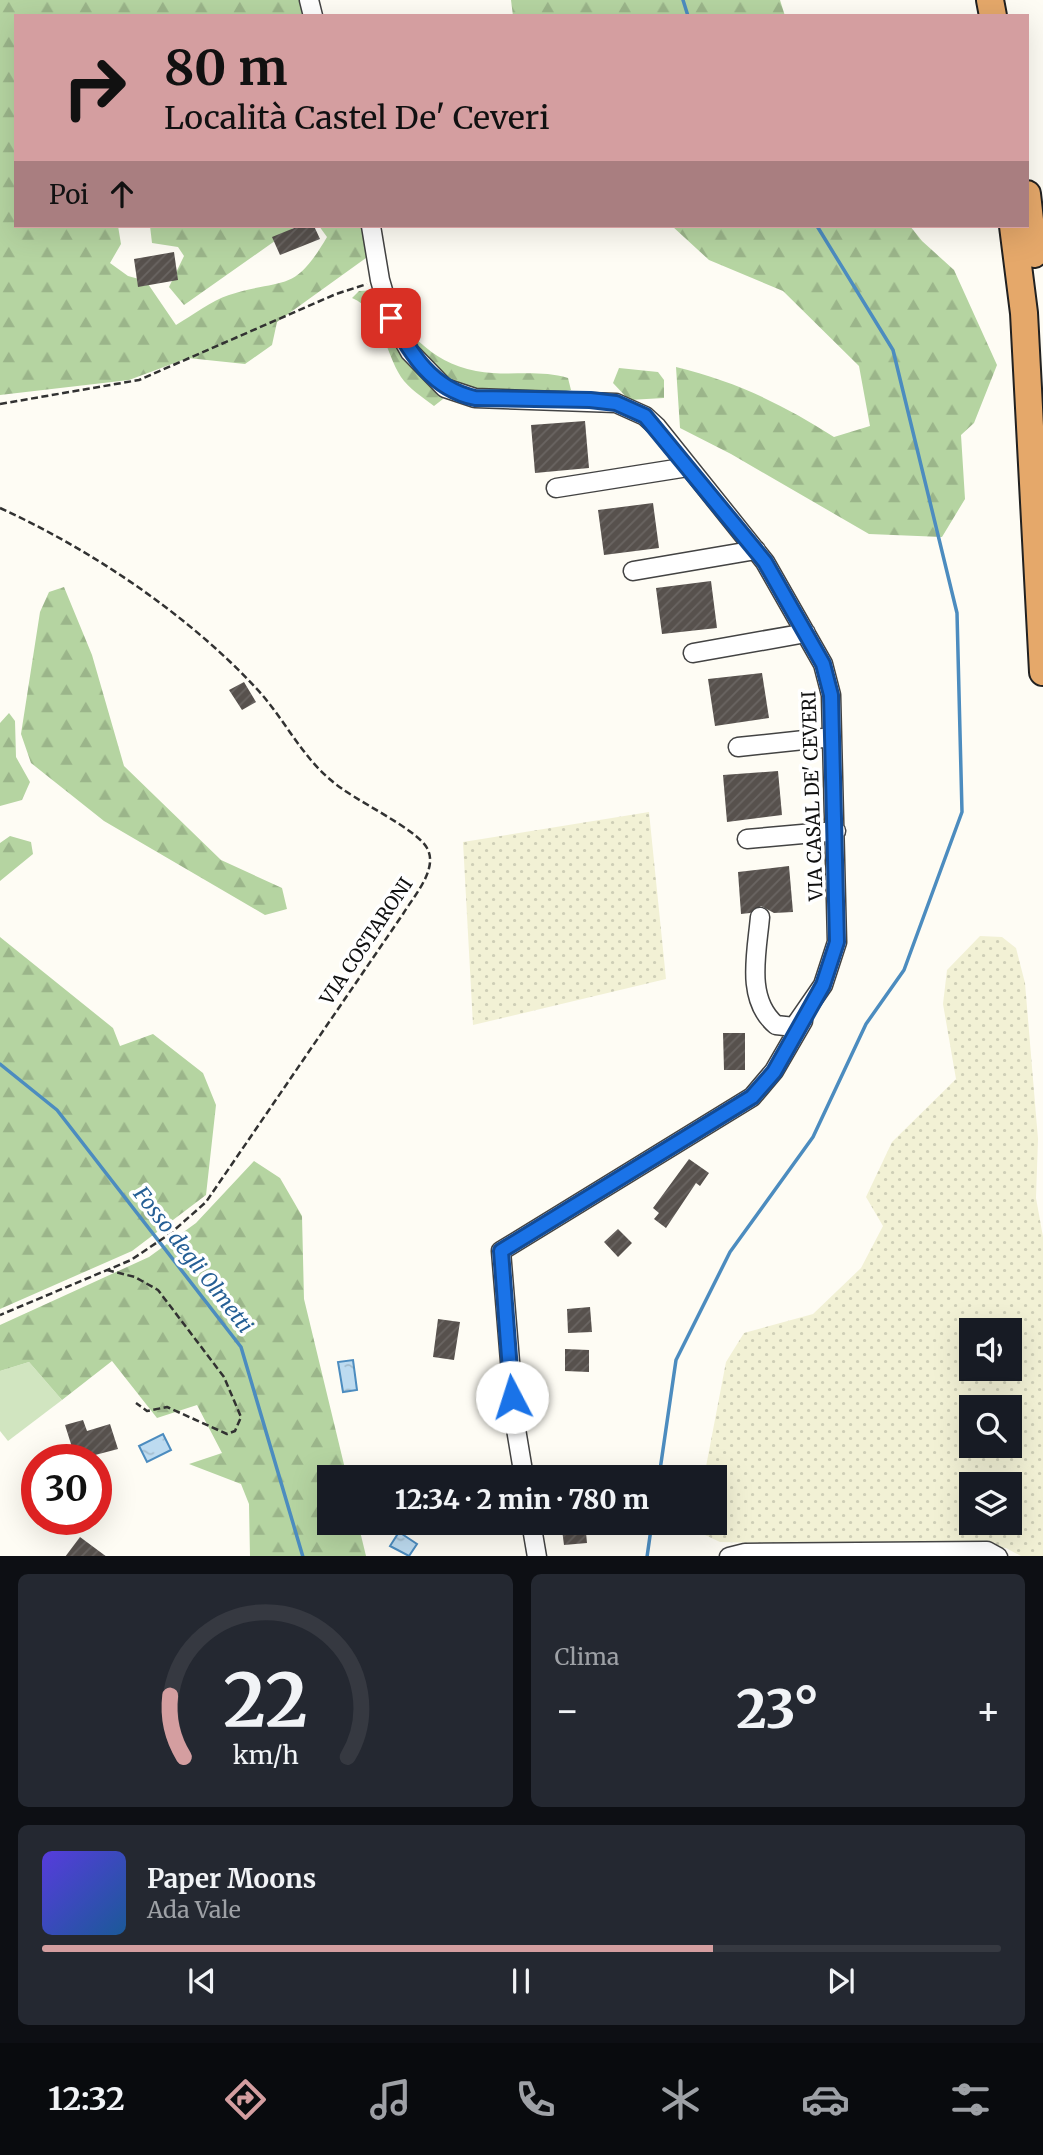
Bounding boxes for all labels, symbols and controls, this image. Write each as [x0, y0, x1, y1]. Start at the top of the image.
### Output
text: 80 m [164, 37, 287, 98]
icon: right [49, 42, 140, 133]
text: Località Castel De' Ceveri [164, 98, 550, 138]
icon: ahead [103, 175, 141, 213]
text: Poi [49, 178, 89, 211]
pin [361, 288, 421, 348]
icon: arrive [372, 299, 410, 337]
street label: VIA CASAL DE' CEVERI [796, 691, 828, 902]
street label: VIA COSTARONI [314, 873, 417, 1010]
water label: Fosso degli Olmetti [127, 1180, 259, 1338]
map controls [959, 1318, 1022, 1535]
button: sound [959, 1318, 1022, 1381]
position arrow [475, 1360, 549, 1434]
button: search [959, 1395, 1022, 1458]
speed limit sign: 30 [21, 1444, 112, 1535]
button: layers [959, 1472, 1022, 1535]
text: 12:34 · 2 min · 780 m [395, 1483, 649, 1516]
text: Clima [555, 1642, 619, 1671]
text: 22 [223, 1655, 308, 1747]
text: 23° [736, 1677, 819, 1742]
text: − [555, 1687, 580, 1734]
text: + [976, 1687, 1001, 1734]
text: km/h [232, 1738, 298, 1770]
text: Paper Moons [147, 1862, 316, 1895]
text: Ada Vale [147, 1895, 241, 1924]
icon: previous [183, 1962, 221, 2000]
icon: pause [502, 1962, 540, 2000]
icon: next [822, 1962, 860, 2000]
icon: directions [221, 2075, 270, 2124]
icon: music [366, 2075, 415, 2124]
icon: phone [511, 2075, 560, 2124]
icon: climate [656, 2075, 705, 2124]
icon: car [801, 2075, 850, 2124]
icon: filters [946, 2075, 995, 2124]
text: 12:32 [48, 2079, 125, 2119]

